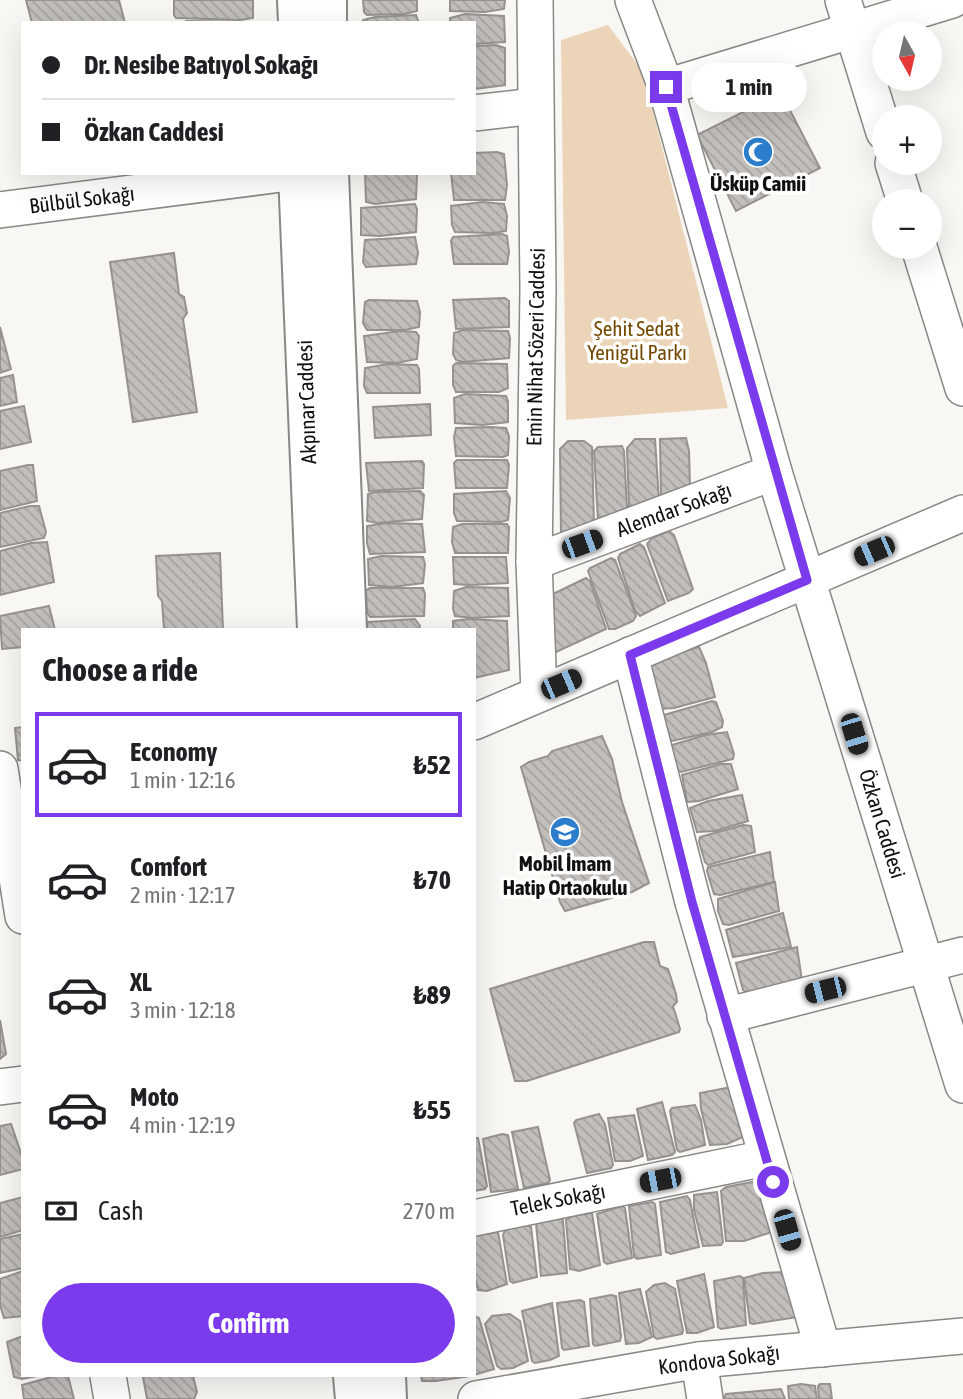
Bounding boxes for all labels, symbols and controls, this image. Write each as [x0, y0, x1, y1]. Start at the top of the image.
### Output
north arrow [872, 21, 942, 91]
map controls [872, 21, 942, 259]
text: Dr. Nesibe Batıyol Sokağı [84, 50, 318, 80]
callout: 1 min [690, 62, 806, 112]
route end [650, 71, 682, 103]
text: 1 min [726, 74, 772, 100]
button: + [872, 105, 942, 175]
text: Özkan Caddesi [84, 117, 224, 147]
mosque icon: Üsküp Camii [741, 135, 775, 169]
place label: Üsküp Camii [710, 171, 806, 195]
street label: Bülbül Sokağı [28, 181, 136, 217]
button: − [872, 189, 942, 259]
street label: Emin Nihat Sözeri Caddesi [521, 248, 549, 446]
park label: Şehit Sedat Yenigül Parkı [587, 316, 687, 364]
street label: Akpınar Caddesi [292, 340, 320, 465]
street label: Alemdar Sokağı [613, 477, 734, 541]
car [559, 527, 606, 561]
car [851, 533, 898, 569]
text: Choose a ride [42, 651, 198, 688]
car [538, 666, 585, 702]
car [838, 711, 871, 757]
icon: car [46, 733, 109, 796]
text: Economy [130, 737, 217, 767]
text: ₺52 [414, 750, 451, 780]
street label: Özkan Caddesi [855, 766, 911, 881]
text: 1 min · 12:16 [130, 767, 236, 793]
school or university icon: Mobil İmam Hatip Ortaokulu [548, 815, 582, 849]
icon: car [46, 848, 109, 911]
place label: Mobil İmam Hatip Ortaokulu [503, 851, 627, 899]
text: Comfort [130, 852, 207, 882]
text: ₺70 [414, 865, 451, 895]
text: 2 min · 12:17 [130, 882, 236, 908]
icon: car [46, 963, 109, 1026]
text: XL [130, 967, 152, 997]
car [803, 975, 848, 1005]
text: ₺89 [414, 980, 451, 1010]
text: 3 min · 12:18 [130, 997, 236, 1023]
icon: car [46, 1078, 109, 1141]
text: Moto [130, 1082, 179, 1112]
text: ₺55 [414, 1095, 451, 1125]
text: 4 min · 12:19 [130, 1112, 236, 1138]
car [638, 1166, 683, 1194]
route start [757, 1166, 789, 1198]
street label: Telek Sokağı [508, 1178, 607, 1220]
icon: cash [42, 1192, 80, 1230]
text: Cash [98, 1196, 144, 1226]
text: 270 m [403, 1198, 455, 1224]
car [772, 1207, 803, 1253]
button: Confirm [42, 1283, 455, 1363]
street label: Kondova Sokağı [657, 1340, 781, 1378]

